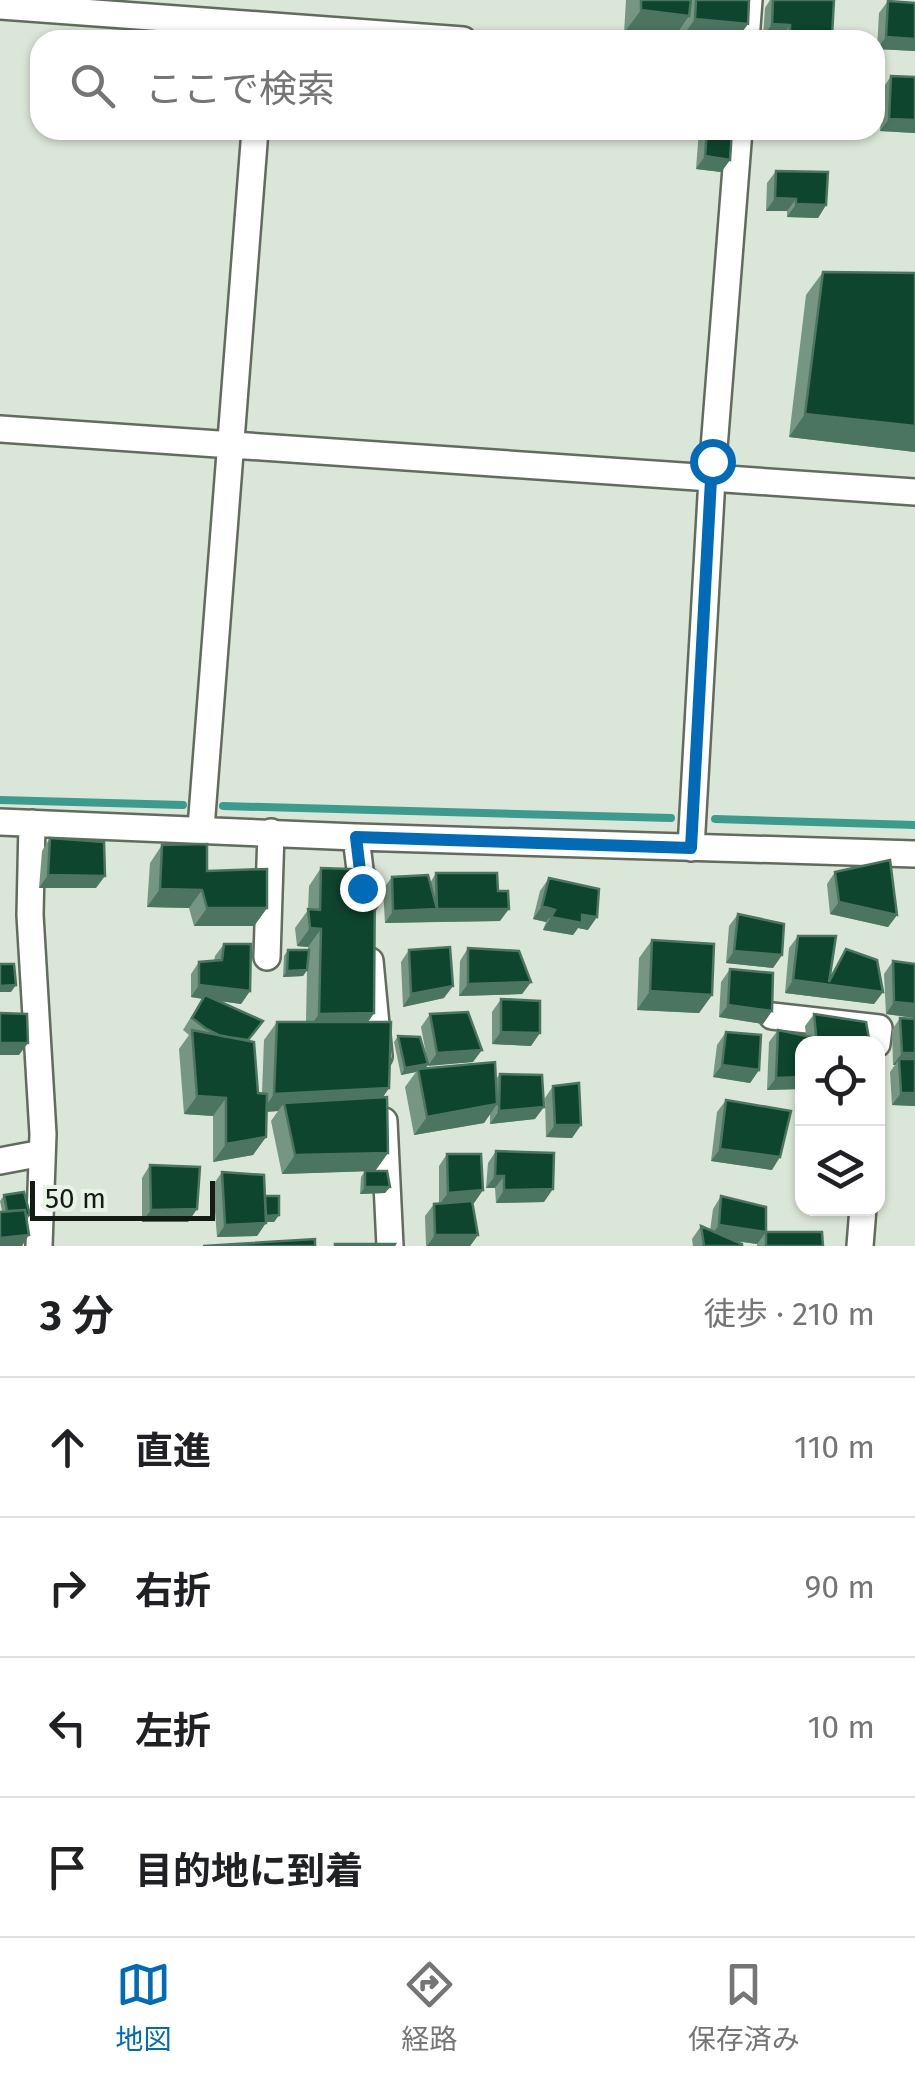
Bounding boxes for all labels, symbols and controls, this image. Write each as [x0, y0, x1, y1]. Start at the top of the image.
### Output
search box [30, 30, 885, 140]
icon: search [65, 58, 120, 113]
text: ここで検索 [145, 66, 335, 112]
route start [690, 439, 736, 485]
route end [340, 866, 386, 912]
map controls [795, 1036, 885, 1216]
button: locate [795, 1036, 885, 1126]
button: layers [795, 1126, 885, 1216]
scale bar [30, 1176, 215, 1220]
text: 50 m [45, 1182, 106, 1215]
text: 3 分 [40, 1291, 114, 1341]
text: 徒歩 · 210 m [704, 1295, 875, 1333]
icon: ahead [40, 1420, 95, 1475]
text: 直進 [135, 1428, 211, 1474]
text: 110 m [794, 1428, 875, 1466]
icon: right [40, 1560, 95, 1615]
text: 右折 [135, 1568, 211, 1614]
text: 90 m [804, 1568, 875, 1606]
icon: left [40, 1700, 95, 1755]
text: 左折 [135, 1708, 211, 1754]
text: 10 m [807, 1708, 875, 1746]
icon: arrive [40, 1840, 95, 1895]
text: 目的地に到着 [135, 1848, 363, 1894]
tab: 地図 [115, 1957, 171, 2057]
tab: 経路 [401, 1957, 458, 2057]
tab: 保存済み [688, 1957, 800, 2057]

